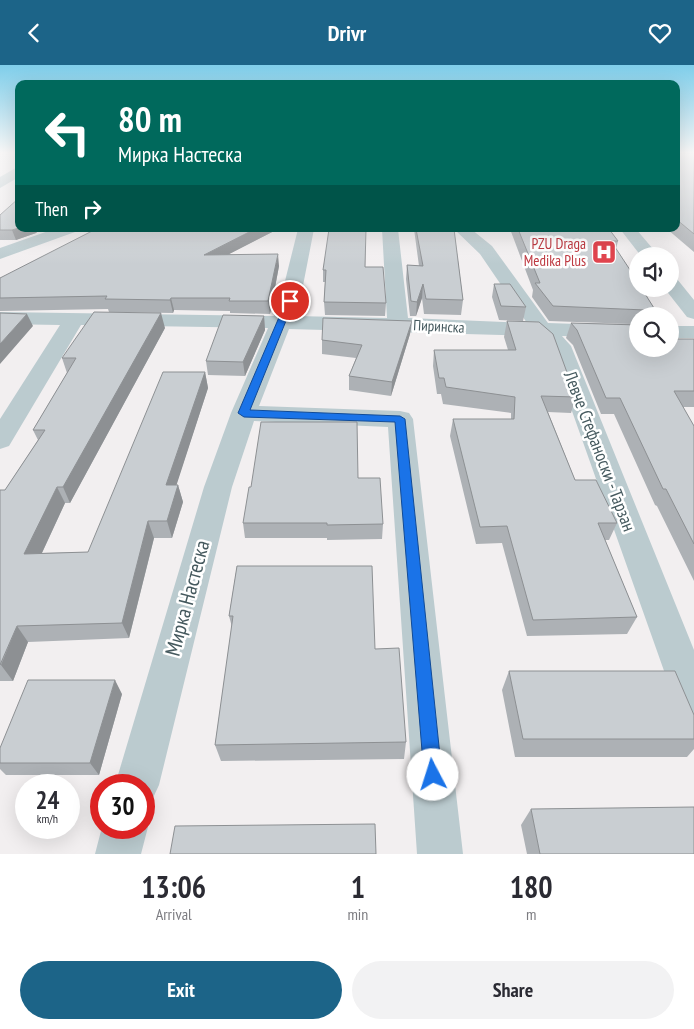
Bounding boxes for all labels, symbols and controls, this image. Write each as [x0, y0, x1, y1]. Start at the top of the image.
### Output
icon: back [20, 19, 48, 47]
text: Drivr [328, 19, 366, 47]
icon: heart [646, 19, 674, 47]
text: 80 m [118, 96, 182, 142]
icon: left [35, 100, 100, 165]
text: Мирка Настеска [118, 140, 242, 168]
icon: right [78, 195, 106, 223]
text: Then [35, 197, 68, 221]
place label: PZU Draga Medika Plus [524, 234, 586, 270]
hospital icon: PZU Draga Medika Plus [591, 239, 617, 265]
map controls [629, 247, 679, 357]
button: sound [629, 247, 679, 297]
pin [269, 280, 311, 322]
icon: arrive [276, 287, 304, 315]
button: search [629, 307, 679, 357]
street label: Пиринска [413, 315, 465, 337]
street label: Левче Стефаноски - Тарзан [558, 367, 641, 534]
street label: Мирка Настеска [159, 537, 215, 659]
position arrow [406, 748, 458, 800]
speed limit sign: 30 [90, 774, 155, 839]
text: 24 [36, 784, 59, 816]
text: km/h [37, 811, 58, 826]
text: 13:06 [141, 867, 206, 906]
text: 1 [351, 867, 365, 906]
text: 180 [510, 867, 553, 906]
text: Arrival [156, 904, 192, 924]
text: min [347, 904, 368, 924]
text: m [526, 904, 536, 924]
button: Exit [20, 961, 342, 1019]
button: Share [352, 961, 674, 1019]

